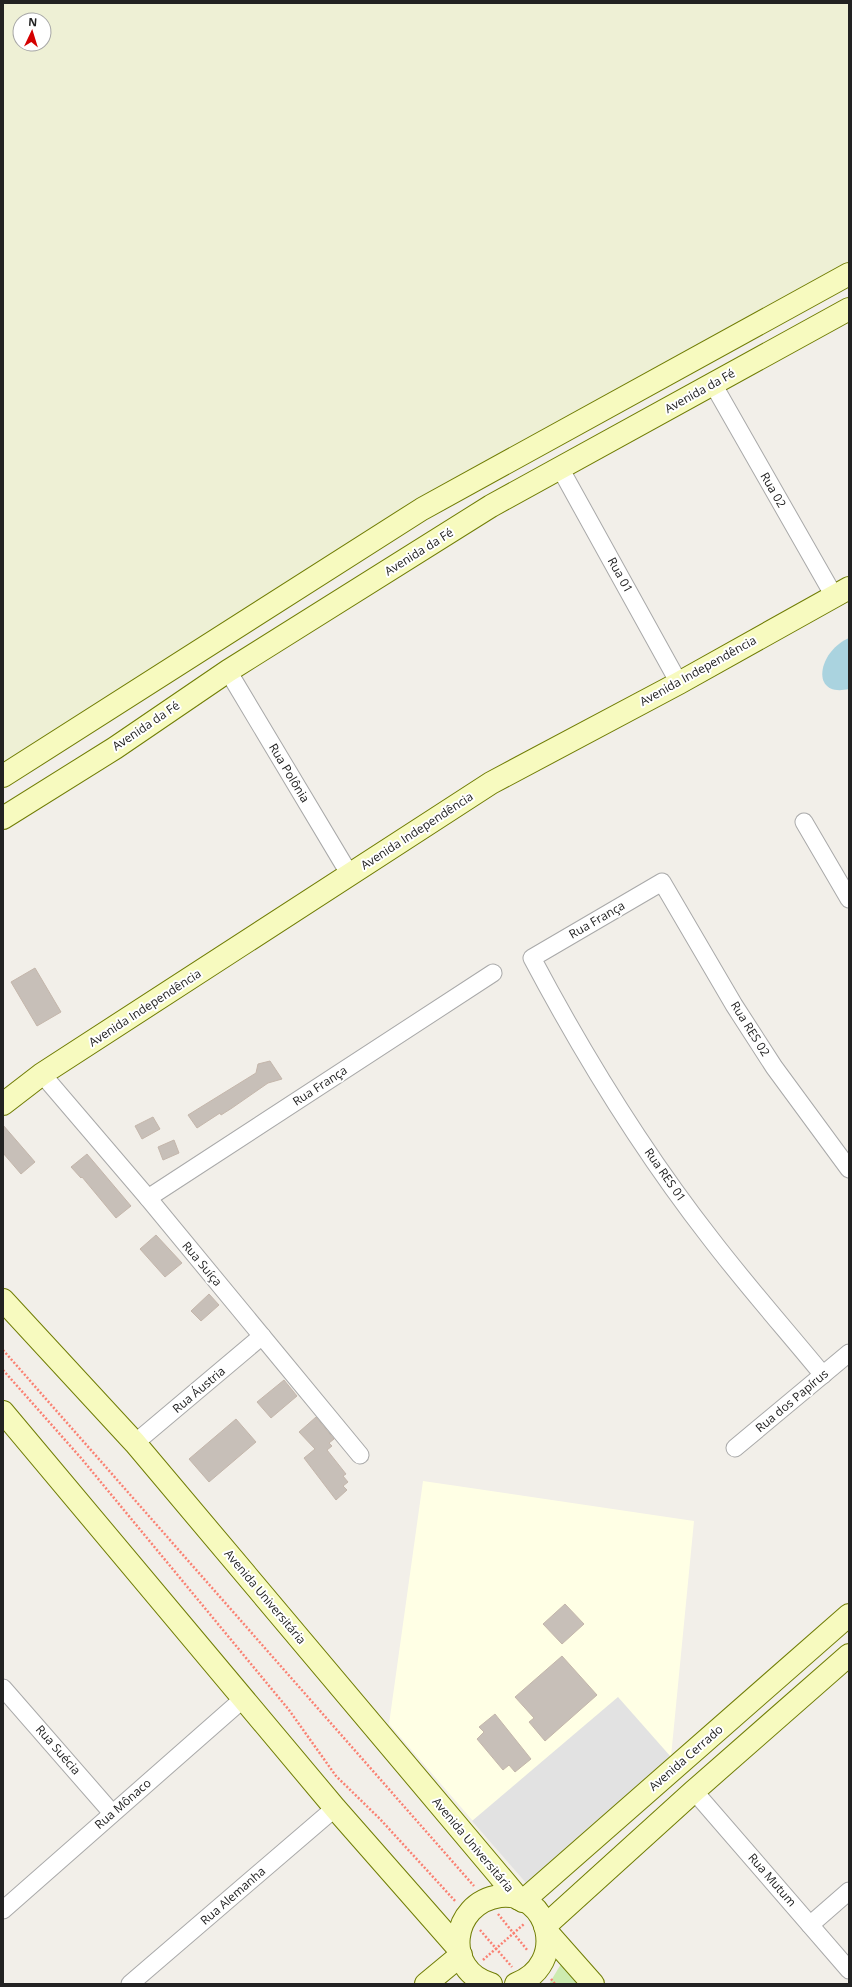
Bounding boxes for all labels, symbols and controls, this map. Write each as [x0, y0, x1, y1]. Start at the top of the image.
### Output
north arrow [12, 12, 52, 52]
text: N [28, 14, 38, 29]
street label: Avenida da Fé [662, 364, 738, 417]
street label: Rua 02 [757, 469, 790, 511]
street label: Avenida da Fé [381, 524, 456, 579]
street label: Rua 01 [604, 554, 637, 596]
street label: Avenida Independência [636, 631, 759, 710]
street label: Avenida da Fé [109, 697, 183, 754]
street label: Rua Polônia [265, 740, 314, 806]
street label: Avenida Independência [357, 788, 476, 873]
street label: Rua França [566, 897, 628, 942]
street label: Avenida Independência [85, 965, 204, 1050]
street label: Rua RES 02 [727, 998, 774, 1060]
street label: Rua França [289, 1062, 350, 1110]
street label: Rua RES 01 [641, 1144, 690, 1205]
street label: Rua Suíça [179, 1238, 226, 1290]
street label: Rua Áustria [169, 1363, 229, 1417]
street label: Rua dos Papírus [752, 1365, 832, 1436]
street label: Avenida Universitária [221, 1546, 310, 1648]
street label: Rua Suécia [32, 1721, 85, 1778]
street label: Avenida Cerrado [645, 1721, 726, 1795]
street label: Rua Mônaco [91, 1774, 154, 1833]
street label: Avenida Universitária [429, 1794, 518, 1896]
street label: Rua Mutum [744, 1849, 800, 1910]
street label: Rua Alemanha [197, 1863, 269, 1929]

